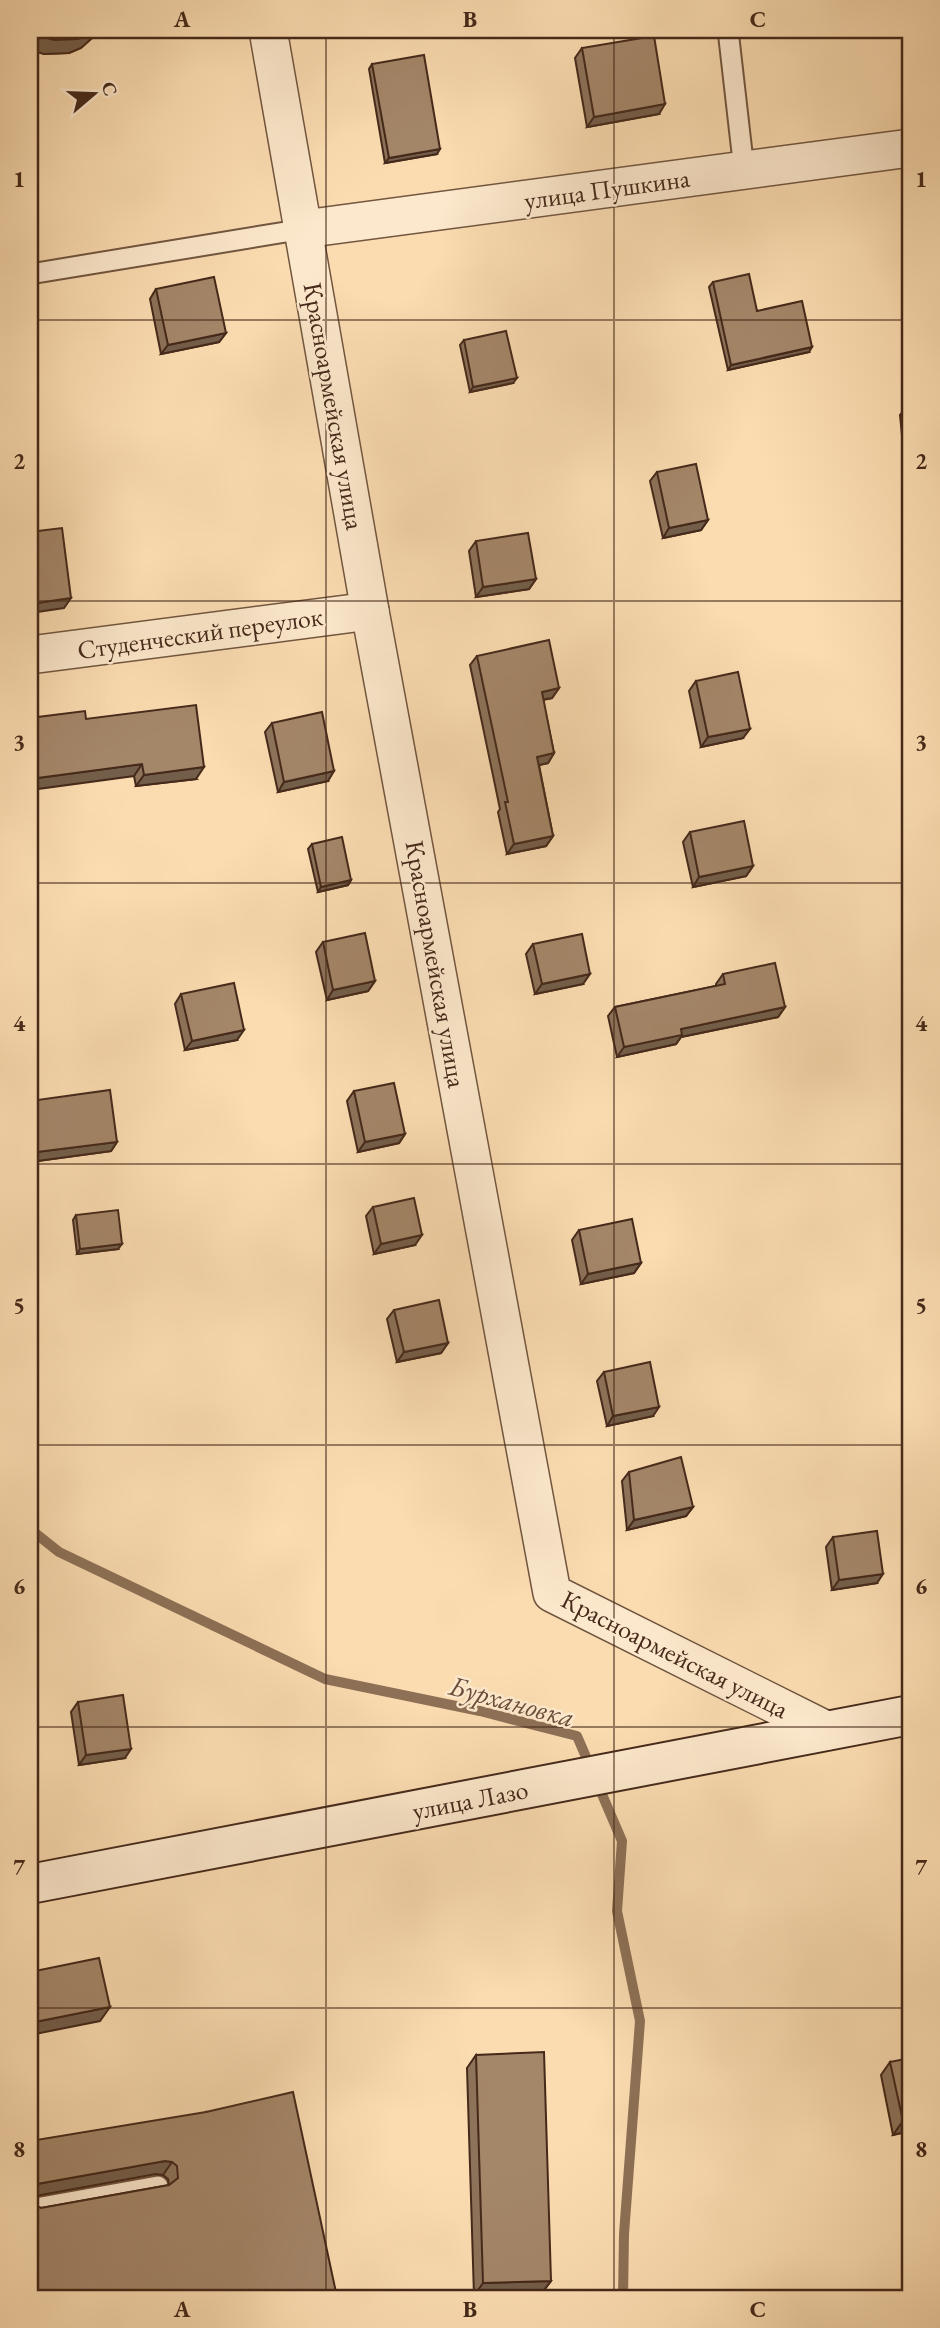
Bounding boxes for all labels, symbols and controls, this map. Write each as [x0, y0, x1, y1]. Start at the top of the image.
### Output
text: A [173, 4, 191, 34]
text: B [463, 4, 477, 34]
text: C [750, 4, 766, 34]
north arrow [60, 60, 130, 130]
text: С [96, 78, 124, 99]
street label: улица Пушкина [522, 160, 693, 217]
text: 1 [13, 164, 25, 194]
text: 1 [915, 164, 927, 194]
street label: Красноармейская улица [296, 280, 373, 533]
text: 2 [13, 446, 25, 476]
text: 2 [915, 446, 927, 476]
street label: Студенческий переулок [75, 599, 326, 667]
text: 3 [13, 727, 25, 757]
text: 3 [915, 727, 927, 757]
street label: Красноармейская улица [398, 838, 475, 1091]
text: 4 [13, 1008, 26, 1038]
text: 4 [915, 1008, 928, 1038]
text: 5 [13, 1290, 25, 1320]
text: 5 [915, 1290, 927, 1320]
text: 6 [13, 1571, 25, 1601]
text: 6 [915, 1571, 927, 1601]
street label: Красноармейская улица [556, 1582, 795, 1726]
water label: Бурхановка [444, 1667, 579, 1735]
street label: улица Лазо [409, 1772, 531, 1828]
text: 7 [13, 1852, 26, 1882]
text: 7 [915, 1852, 928, 1882]
text: 8 [13, 2134, 25, 2164]
text: 8 [915, 2134, 927, 2164]
text: A [173, 2294, 191, 2324]
text: B [463, 2294, 477, 2324]
text: C [750, 2294, 766, 2324]

